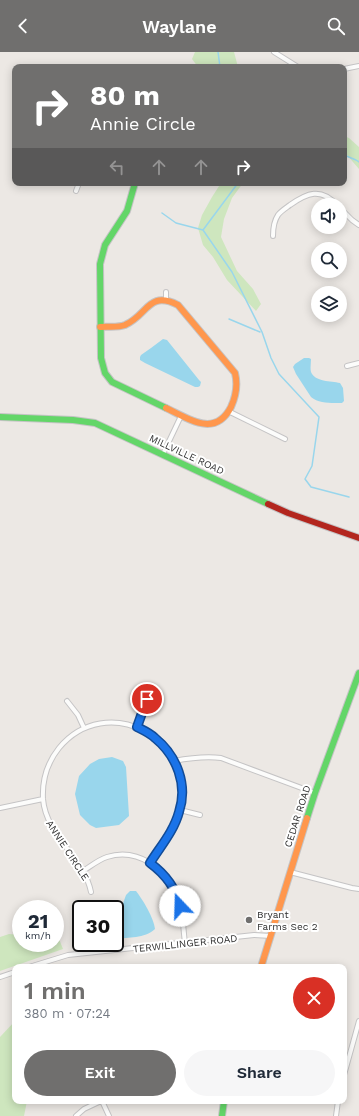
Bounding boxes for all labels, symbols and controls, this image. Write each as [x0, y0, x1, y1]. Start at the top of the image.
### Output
icon: back [12, 15, 34, 37]
icon: search [325, 15, 347, 37]
text: Waylane [142, 16, 217, 37]
text: 80 m [90, 79, 160, 112]
icon: right [24, 80, 76, 132]
text: Annie Circle [90, 113, 196, 134]
icon: left [106, 156, 128, 178]
icon: ahead [148, 156, 170, 178]
icon: ahead [190, 156, 212, 178]
icon: right [232, 156, 254, 178]
map controls [311, 198, 347, 322]
button: sound [311, 198, 347, 234]
button: search [311, 242, 347, 278]
button: layers [311, 286, 347, 322]
street label: MILLVILLE ROAD [148, 432, 226, 477]
pin [130, 682, 164, 716]
icon: arrive [136, 688, 158, 710]
street label: CEDAR ROAD [282, 784, 313, 849]
street label: ANNIE CIRCLE [44, 818, 91, 882]
position arrow [159, 885, 201, 927]
speed limit sign: 30 [72, 900, 124, 952]
text: 21 [28, 909, 48, 933]
place label: Bryant Farms Sec 2 [257, 909, 318, 932]
marker: Bryant Farms Sec 2 [244, 915, 254, 925]
text: km/h [25, 930, 51, 941]
street label: TERWILLINGER ROAD [132, 933, 238, 954]
text: 1 min [24, 977, 86, 1005]
button: close [293, 977, 335, 1019]
text: 380 m · 07:24 [24, 1006, 110, 1021]
button: Exit [24, 1050, 176, 1096]
button: Share [184, 1050, 335, 1096]

